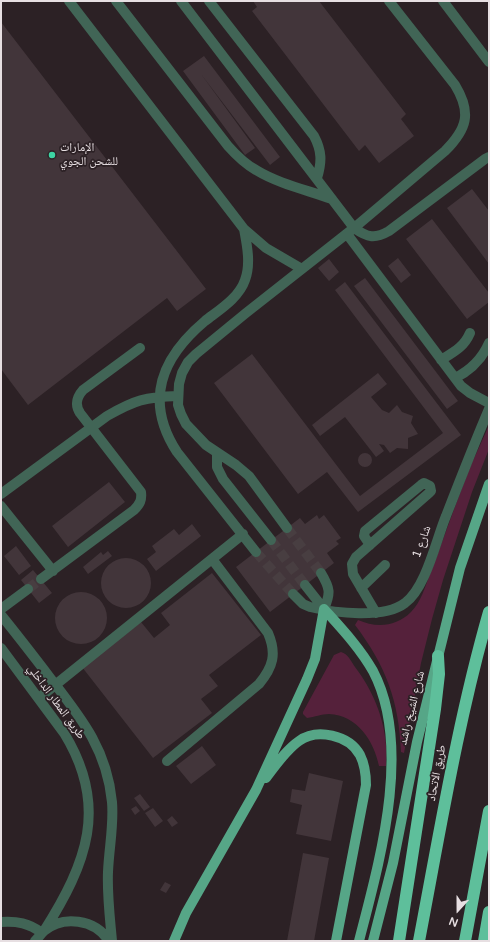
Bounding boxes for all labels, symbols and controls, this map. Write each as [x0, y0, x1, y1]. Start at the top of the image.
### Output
place label: الإمارات للشحن الجوي [60, 141, 118, 169]
marker: الإمارات للشحن الجوي [47, 150, 57, 160]
street label: شارع 1 [410, 524, 434, 560]
street label: طريق المطار الداخلي [24, 662, 88, 742]
street label: شارع الشيخ راشد [396, 669, 428, 747]
street label: طريق الاتحاد [425, 744, 449, 802]
north arrow [438, 890, 478, 930]
text: N [447, 914, 460, 929]

